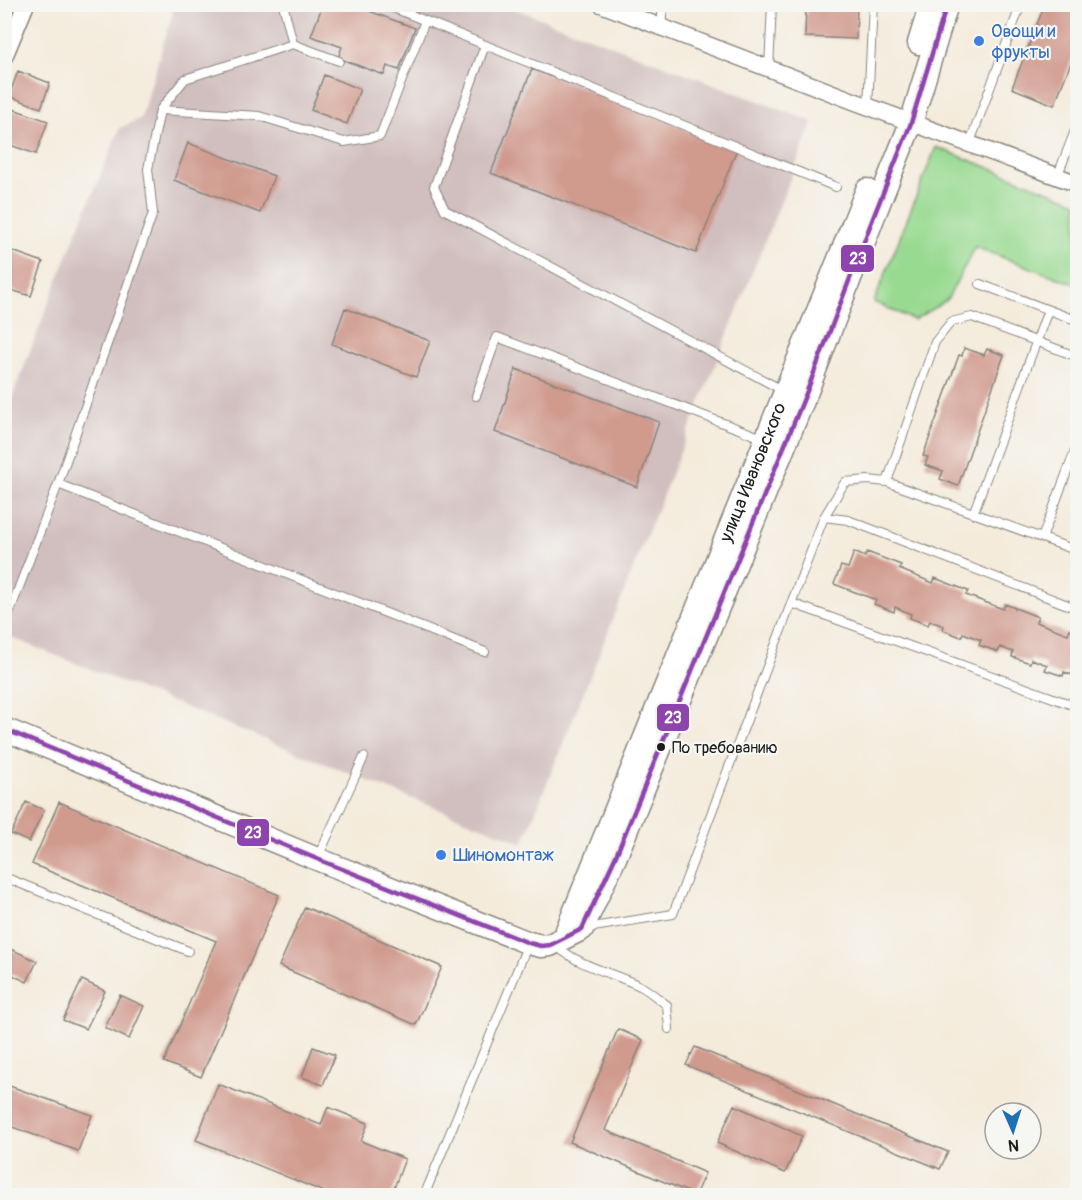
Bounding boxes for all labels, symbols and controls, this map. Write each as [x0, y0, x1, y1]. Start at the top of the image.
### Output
place label: Овощи и фрукты [991, 20, 1055, 64]
marker: Овощи и фрукты [972, 34, 986, 48]
line badge: 23 [840, 244, 875, 273]
text: 23 [849, 249, 867, 269]
street label: улица Ивановского [714, 399, 792, 546]
line badge: 23 [656, 703, 690, 732]
text: 23 [664, 708, 682, 728]
place label: По требованию [672, 738, 778, 758]
marker: По требованию [655, 741, 667, 753]
line badge: 23 [236, 818, 270, 847]
text: 23 [244, 823, 262, 843]
place label: Шиномонтаж [453, 844, 554, 867]
marker: Шиномонтаж [434, 848, 448, 862]
north arrow [983, 1101, 1043, 1161]
text: N [1008, 1135, 1020, 1155]

